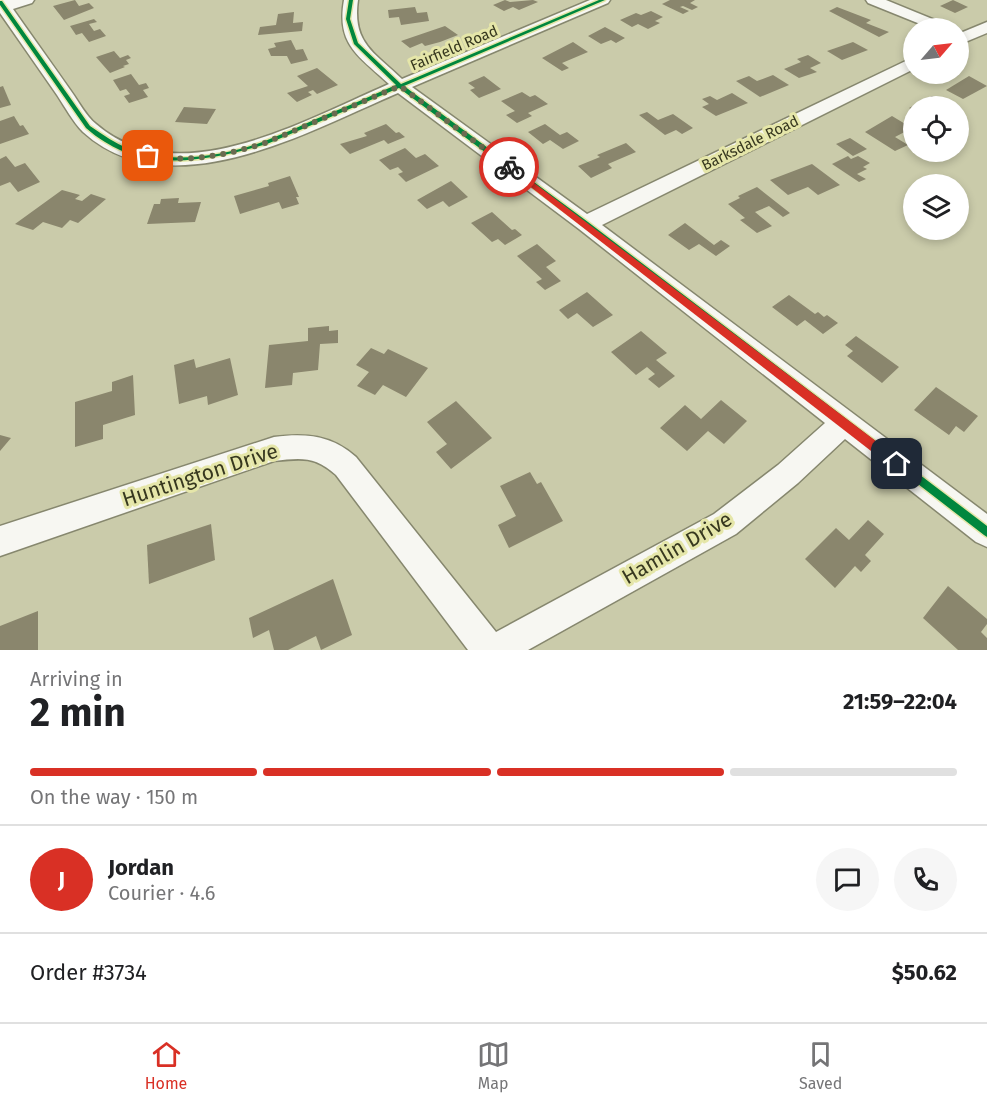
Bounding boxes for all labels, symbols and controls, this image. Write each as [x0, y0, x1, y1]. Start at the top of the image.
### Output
north arrow [903, 18, 969, 84]
map controls [903, 18, 969, 240]
street label: Fairfield Road [408, 21, 500, 75]
button: locate [903, 96, 969, 162]
street label: Barksdale Road [699, 112, 801, 174]
pin [122, 130, 173, 181]
courier [479, 137, 539, 197]
icon: bag [131, 139, 164, 172]
icon: bike [493, 151, 526, 184]
button: layers [903, 174, 969, 240]
street label: Huntington Drive [119, 438, 281, 512]
pin [871, 438, 922, 489]
icon: home [880, 447, 913, 480]
street label: Hamlin Drive [617, 506, 737, 590]
text: Arriving in [30, 667, 123, 691]
text: 21:59–22:04 [843, 688, 957, 715]
text: 2 min [30, 690, 126, 736]
text: On the way · 150 m [30, 785, 198, 809]
button: chat [816, 848, 879, 911]
button: phone [894, 848, 957, 911]
text: Jordan [108, 854, 174, 881]
text: J [58, 866, 65, 893]
text: Courier · 4.6 [108, 881, 215, 905]
text: Order #3734 [30, 959, 147, 986]
text: $50.62 [892, 959, 957, 986]
tab: Home [145, 1038, 187, 1093]
tab: Map [477, 1038, 510, 1093]
tab: Saved [799, 1038, 842, 1093]

